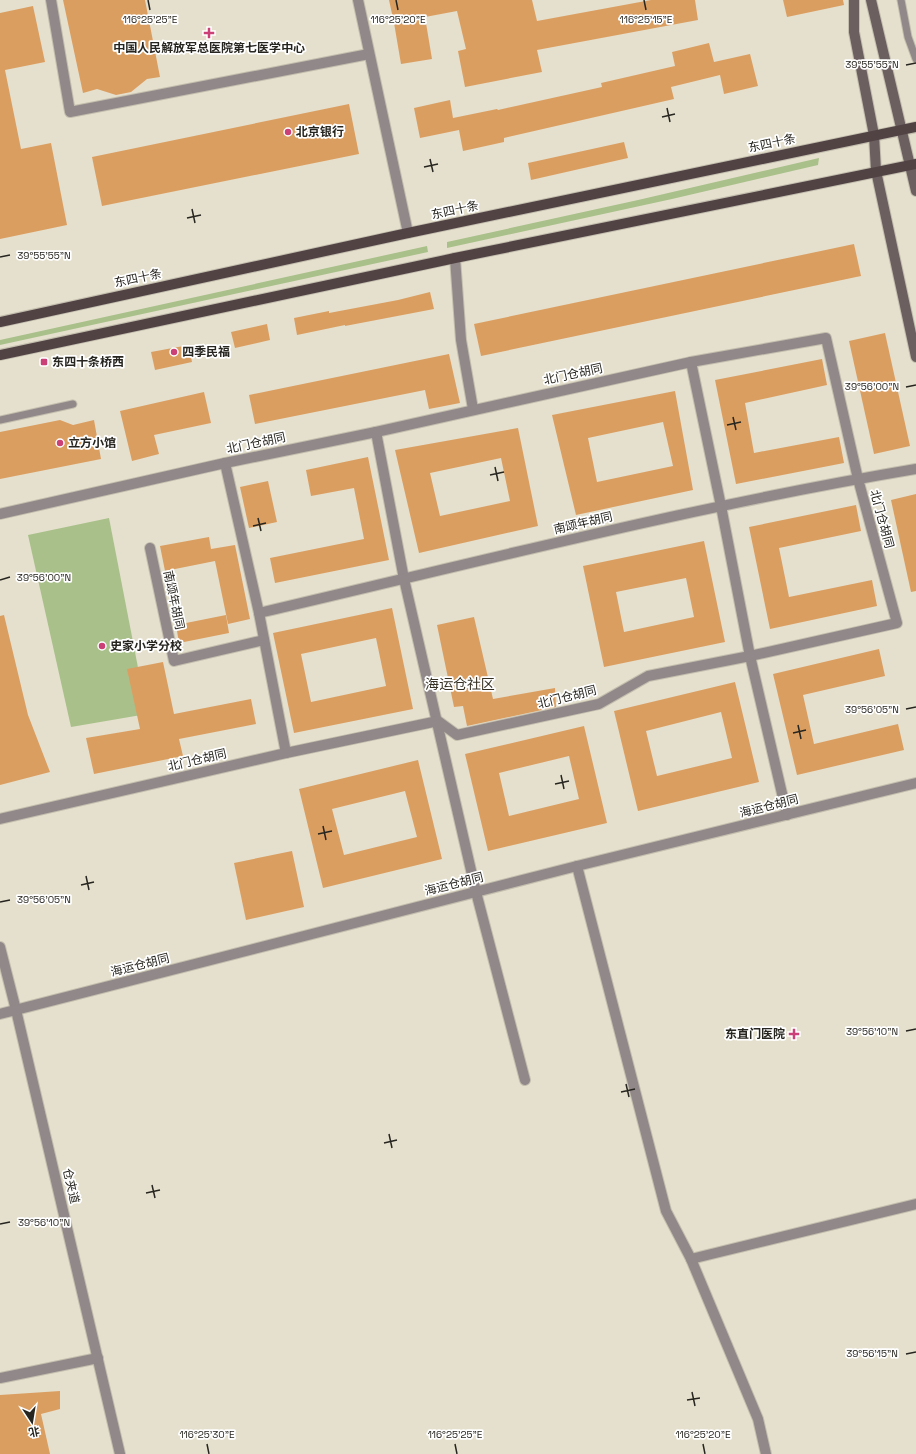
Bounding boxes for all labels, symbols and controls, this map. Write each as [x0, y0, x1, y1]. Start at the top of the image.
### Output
text: 116°25'25"E [123, 13, 178, 26]
text: 116°25'20"E [370, 13, 426, 26]
text: 116°25'15"E [620, 13, 673, 26]
marker: 中国人民解放军总医院第七医学中心 [203, 27, 215, 39]
place label: 中国人民解放军总医院第七医学中心 [113, 40, 305, 56]
text: 39°55'55"N [845, 58, 899, 71]
place label: 北京银行 [296, 124, 344, 140]
marker: 北京银行 [283, 127, 293, 137]
street label: 东四十条 [747, 130, 797, 156]
street label: 东四十条 [430, 197, 480, 223]
text: 39°55'55"N [17, 249, 71, 262]
street label: 东四十条 [113, 265, 163, 291]
place label: 四季民福 [182, 344, 230, 360]
marker: 四季民福 [169, 347, 179, 357]
place label: 东四十条桥西 [52, 354, 124, 370]
marker: 东四十条桥西 [39, 357, 49, 367]
street label: 北门仓胡同 [542, 360, 604, 388]
text: 39°56'00"N [845, 380, 899, 393]
street label: 北门仓胡同 [225, 429, 287, 457]
place label: 立方小馆 [68, 435, 116, 451]
marker: 立方小馆 [55, 438, 65, 448]
street label: 北门仓胡同 [867, 488, 897, 550]
street label: 南颂年胡同 [552, 508, 614, 538]
street label: 南颂年胡同 [160, 569, 188, 631]
text: 39°56'00"N [17, 571, 71, 584]
place label: 史家小学分校 [110, 638, 182, 654]
marker: 史家小学分校 [97, 641, 107, 651]
district label: 海运仓社区 [425, 675, 495, 693]
street label: 北门仓胡同 [536, 682, 598, 712]
text: 39°56'05"N [845, 703, 899, 716]
street label: 北门仓胡同 [166, 745, 228, 775]
street label: 海运仓胡同 [738, 791, 800, 821]
street label: 海运仓胡同 [423, 869, 485, 899]
text: 39°56'05"N [17, 893, 71, 906]
street label: 海运仓胡同 [109, 950, 171, 980]
text: 39°56'10"N [846, 1025, 898, 1038]
place label: 东直门医院 [725, 1026, 785, 1042]
marker: 东直门医院 [788, 1028, 800, 1040]
street label: 仓夹道 [59, 1167, 83, 1205]
text: 39°56'10"N [18, 1216, 70, 1229]
text: 39°56'15"N [846, 1347, 898, 1360]
north arrow [12, 1402, 52, 1442]
text: 北 [27, 1424, 41, 1440]
text: 116°25'30"E [179, 1428, 235, 1441]
text: 116°25'25"E [428, 1428, 483, 1441]
text: 116°25'20"E [675, 1428, 731, 1441]

